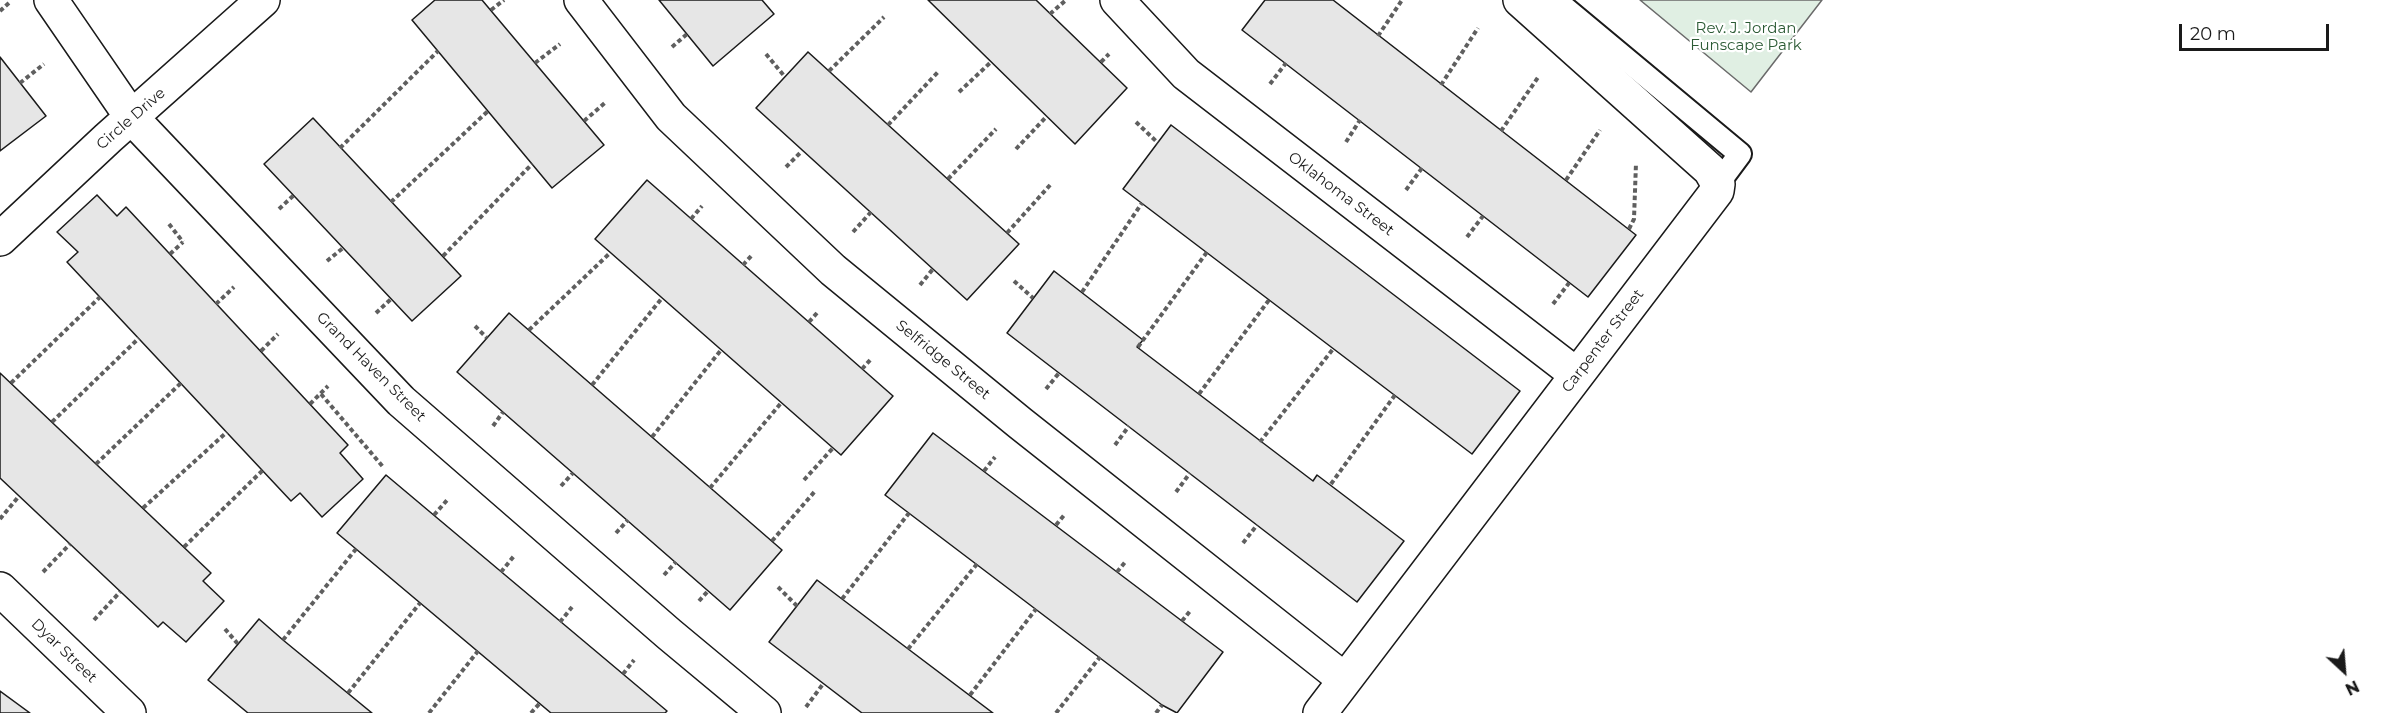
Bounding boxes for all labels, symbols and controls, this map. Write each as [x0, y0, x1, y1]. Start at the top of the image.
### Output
scale bar [2182, 12, 2332, 50]
park label: Rev. J. Jordan Funscape Park [1690, 20, 1802, 55]
text: 20 m [2190, 23, 2236, 45]
street label: Circle Drive [93, 84, 169, 154]
street label: Oklahoma Street [1284, 148, 1398, 240]
street label: Carpenter Street [1558, 286, 1648, 396]
street label: Grand Haven Street [313, 309, 429, 425]
street label: Selfridge Street [892, 316, 994, 404]
street label: Dyar Street [27, 615, 101, 687]
north arrow [2314, 641, 2374, 701]
text: N [2342, 676, 2362, 699]

